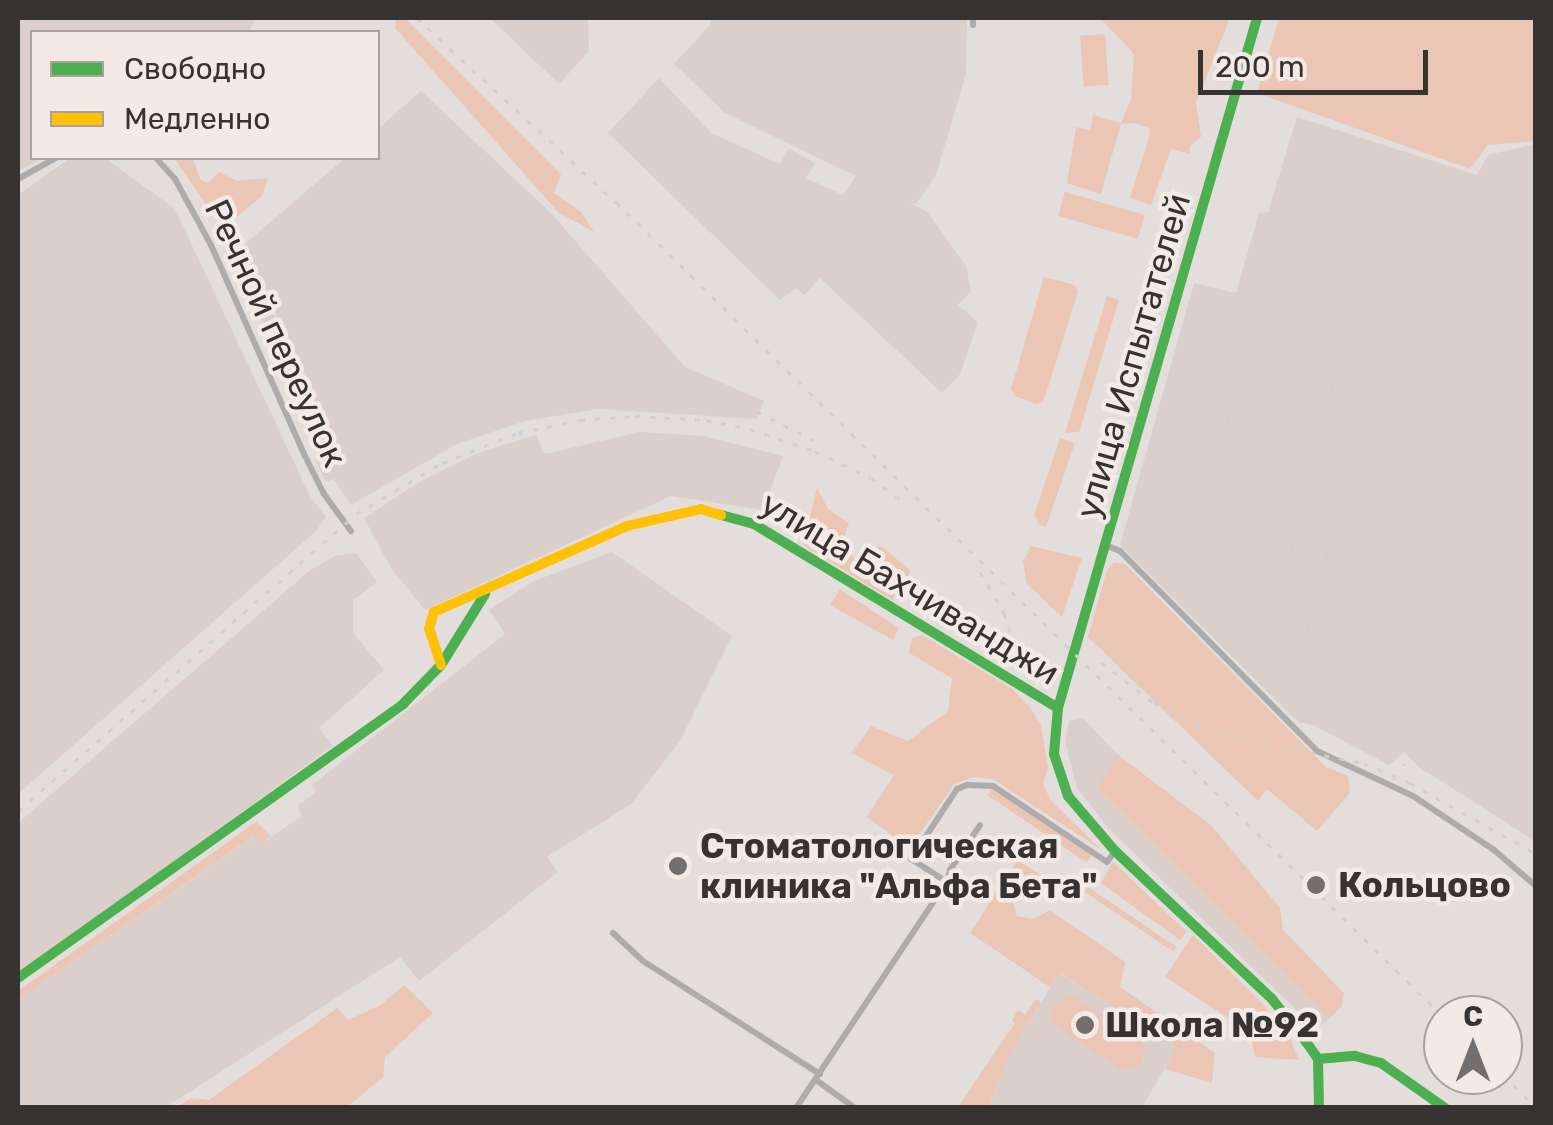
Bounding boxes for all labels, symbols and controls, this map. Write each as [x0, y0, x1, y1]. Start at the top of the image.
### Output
legend [30, 30, 380, 160]
scale bar [1203, 30, 1433, 92]
text: 200 m [1215, 49, 1305, 85]
text: Свободно [124, 51, 266, 87]
text: Медленно [124, 101, 271, 137]
street label: улица Испытателей [1067, 189, 1199, 523]
street label: Речной переулок [196, 193, 356, 473]
street label: улица Бахчиванджи [753, 482, 1067, 694]
place label: Стоматологическая клиника "Альфа Бета" [700, 825, 1097, 907]
marker: Стоматологическая клиника "Альфа Бета" [665, 853, 691, 879]
place label: Кольцово [1338, 864, 1511, 906]
marker: Кольцово [1303, 872, 1329, 898]
north arrow [1423, 995, 1523, 1095]
text: С [1463, 1000, 1483, 1033]
place label: Школа №92 [1105, 1004, 1319, 1046]
marker: Школа №92 [1074, 1014, 1096, 1036]

